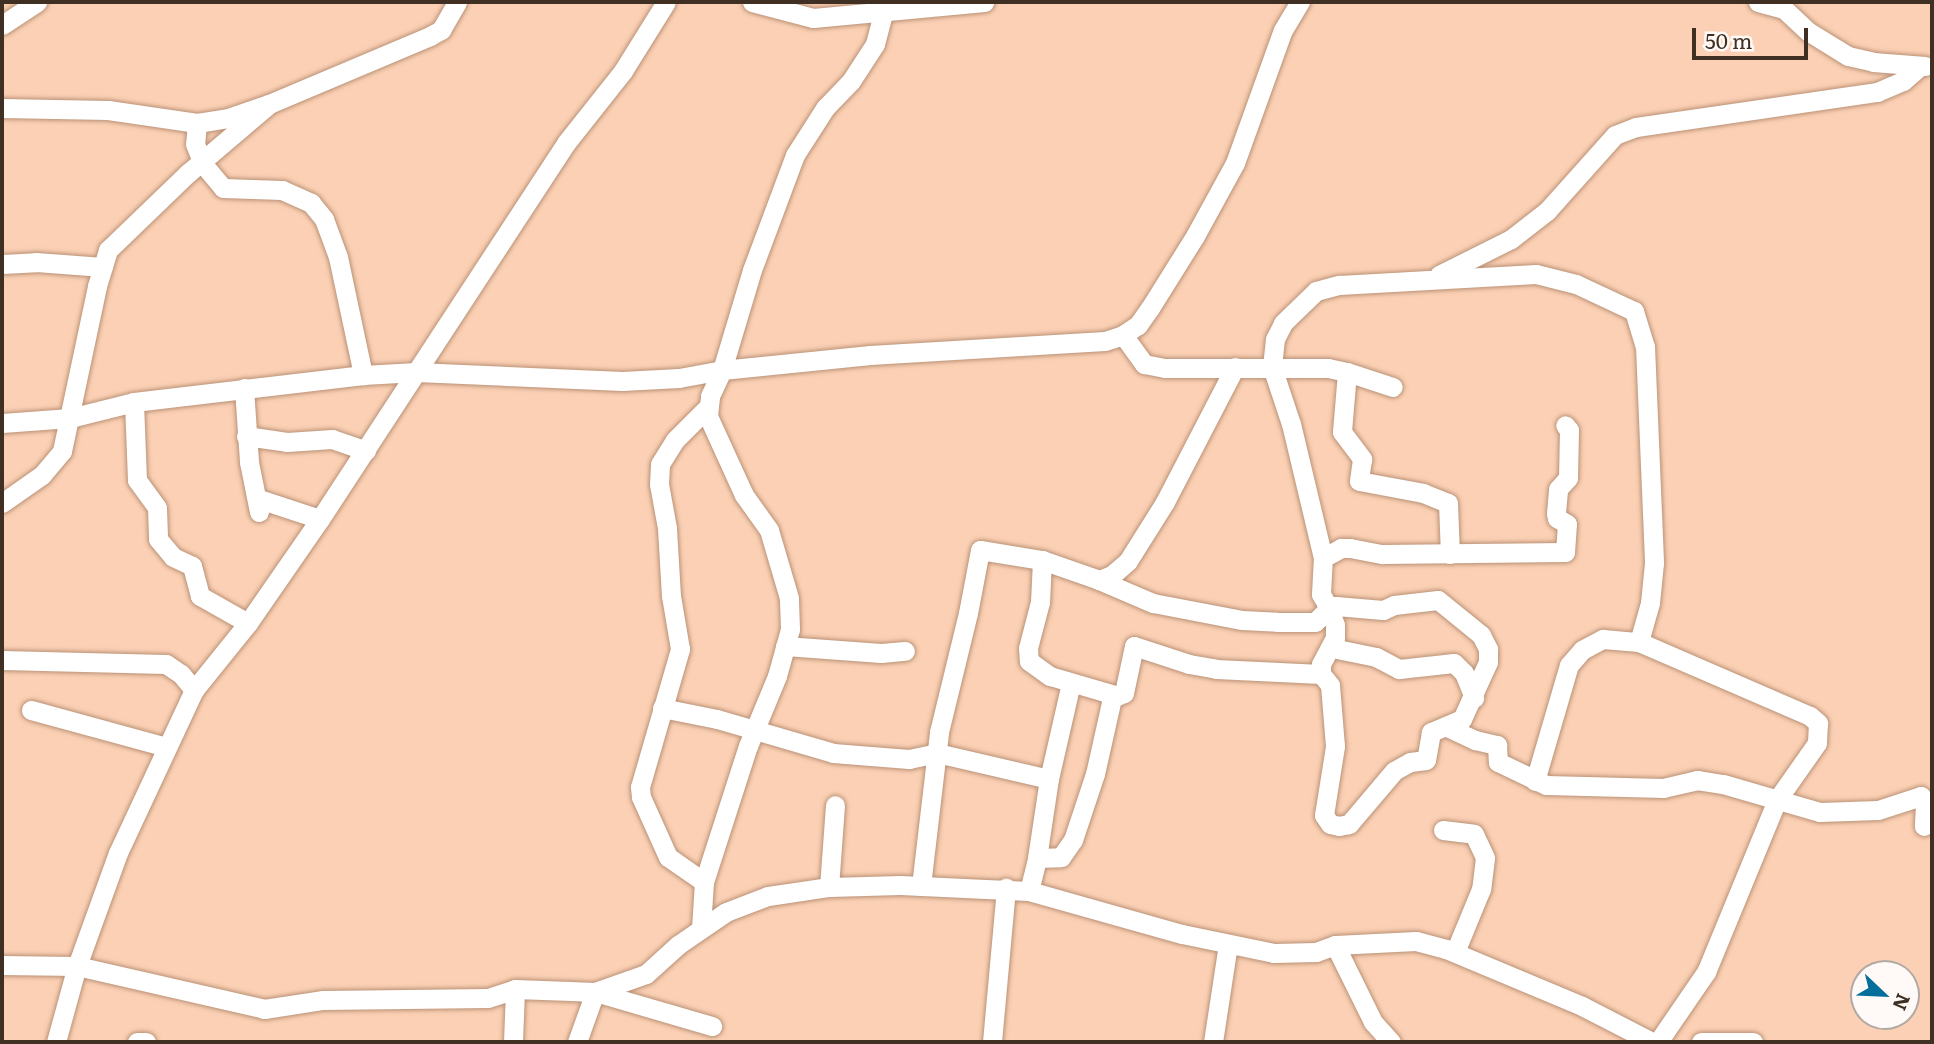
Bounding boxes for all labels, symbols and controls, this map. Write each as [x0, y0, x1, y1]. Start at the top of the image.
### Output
scale bar [1696, 14, 1812, 58]
text: 50 m [1705, 24, 1752, 55]
north arrow [1850, 960, 1920, 1030]
text: N [1886, 990, 1918, 1015]

